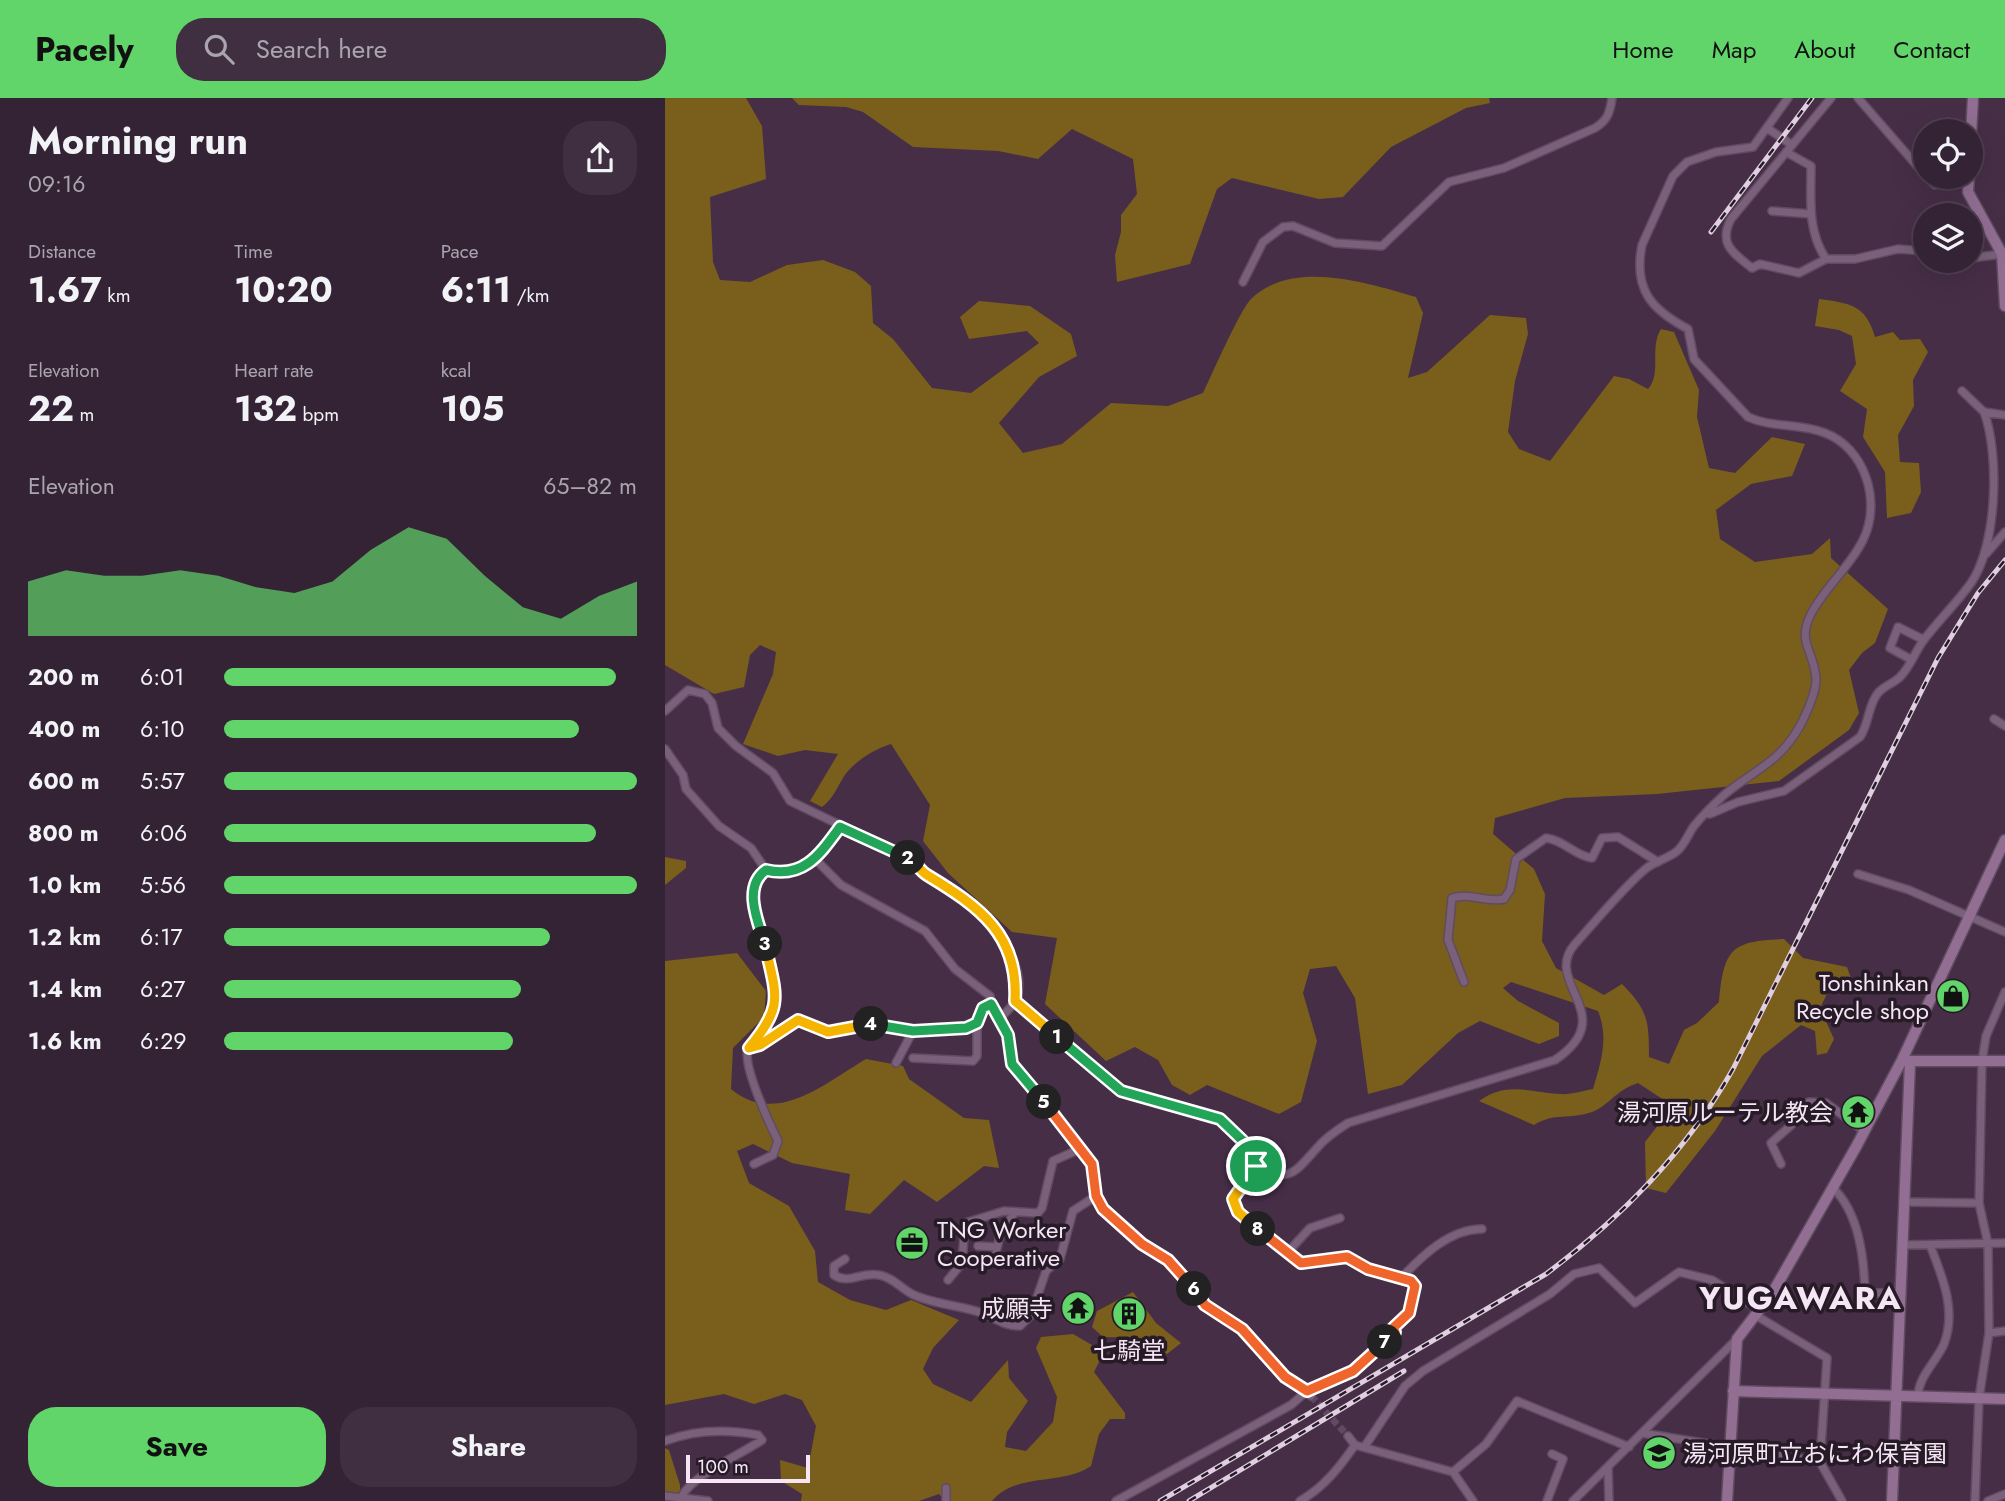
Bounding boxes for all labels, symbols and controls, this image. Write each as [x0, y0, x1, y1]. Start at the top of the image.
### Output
search box [176, 18, 666, 81]
text: Pacely [35, 26, 134, 73]
icon: search [200, 30, 238, 68]
text: Search here [256, 30, 387, 68]
text: Home [1612, 32, 1674, 67]
text: Map [1712, 32, 1756, 67]
text: About [1794, 32, 1855, 67]
text: Contact [1893, 32, 1970, 67]
text: Morning run [28, 113, 248, 168]
map controls [1913, 119, 1983, 273]
button: locate [1913, 119, 1983, 189]
button: share [563, 121, 637, 195]
text: 09:16 [28, 167, 86, 201]
button: layers [1913, 203, 1983, 273]
text: Distance [28, 238, 96, 265]
text: Time [234, 238, 273, 265]
text: Pace [441, 238, 479, 265]
text: 1.67 [28, 265, 102, 315]
text: 10:20 [234, 265, 333, 315]
text: 6:11 [441, 265, 511, 315]
text: km [102, 282, 131, 309]
text: /km [511, 282, 550, 309]
text: Elevation [28, 357, 100, 384]
text: Heart rate [234, 357, 314, 384]
text: kcal [441, 357, 471, 384]
text: 22 [28, 384, 74, 434]
text: 132 [234, 384, 297, 434]
text: 105 [441, 384, 504, 434]
text: m [74, 401, 94, 428]
text: bpm [297, 401, 339, 428]
text: Elevation [28, 469, 115, 503]
text: 65–82 m [543, 469, 637, 503]
text: 200 m [28, 660, 99, 694]
text: 6:01 [140, 660, 184, 694]
text: 400 m [28, 712, 100, 746]
text: 6:10 [140, 712, 184, 746]
text: 600 m [28, 764, 100, 798]
text: 5:57 [140, 764, 185, 798]
text: 800 m [28, 816, 99, 850]
text: 6:06 [140, 816, 187, 850]
pin: 2 [891, 840, 925, 876]
text: 2 [901, 844, 914, 871]
text: 1.0 km [28, 868, 101, 902]
text: 5:56 [140, 868, 186, 902]
text: 1.2 km [28, 920, 101, 954]
text: 6:17 [140, 920, 183, 954]
pin: 3 [747, 926, 783, 962]
text: 3 [759, 930, 770, 957]
place label: Tonshinkan Recycle shop [1796, 965, 1929, 1028]
text: 1.4 km [28, 972, 102, 1006]
text: 6:27 [140, 972, 185, 1006]
shop icon: Tonshinkan Recycle shop [1934, 977, 1972, 1015]
pin: 4 [853, 1006, 889, 1042]
text: 4 [864, 1010, 877, 1037]
pin: 1 [1039, 1020, 1075, 1054]
text: 1 [1052, 1023, 1061, 1050]
text: 1.6 km [28, 1024, 102, 1058]
text: 6:29 [140, 1024, 186, 1058]
pin: 5 [1027, 1084, 1061, 1119]
text: 5 [1037, 1088, 1050, 1115]
temple icon: 湯河原ルーテル教会 [1839, 1093, 1877, 1131]
place label: 湯河原ルーテル教会 [1617, 1095, 1833, 1130]
pin [1226, 1136, 1286, 1196]
icon: arrive [1237, 1147, 1275, 1185]
place label: TNG Worker Cooperative [937, 1212, 1067, 1275]
pin: 8 [1241, 1212, 1275, 1246]
text: 8 [1252, 1215, 1263, 1242]
office icon: TNG Worker Cooperative [893, 1224, 931, 1262]
pin: 6 [1177, 1272, 1211, 1306]
text: 6 [1187, 1275, 1200, 1302]
district label: YUGAWARA [1698, 1275, 1903, 1321]
temple icon: 成願寺 [1059, 1289, 1097, 1327]
place label: 成願寺 [981, 1291, 1053, 1326]
building icon: 七騎堂 [1110, 1295, 1148, 1333]
pin: 7 [1367, 1324, 1403, 1360]
text: 7 [1379, 1328, 1390, 1355]
place label: 七騎堂 [1093, 1333, 1165, 1368]
button: Save [28, 1407, 326, 1487]
button: Share [340, 1407, 637, 1487]
school or university icon: 湯河原町立おにわ保育園 [1640, 1434, 1678, 1472]
place label: 湯河原町立おにわ保育園 [1683, 1436, 1947, 1471]
scale bar [686, 1452, 810, 1484]
text: 100 m [697, 1453, 749, 1480]

